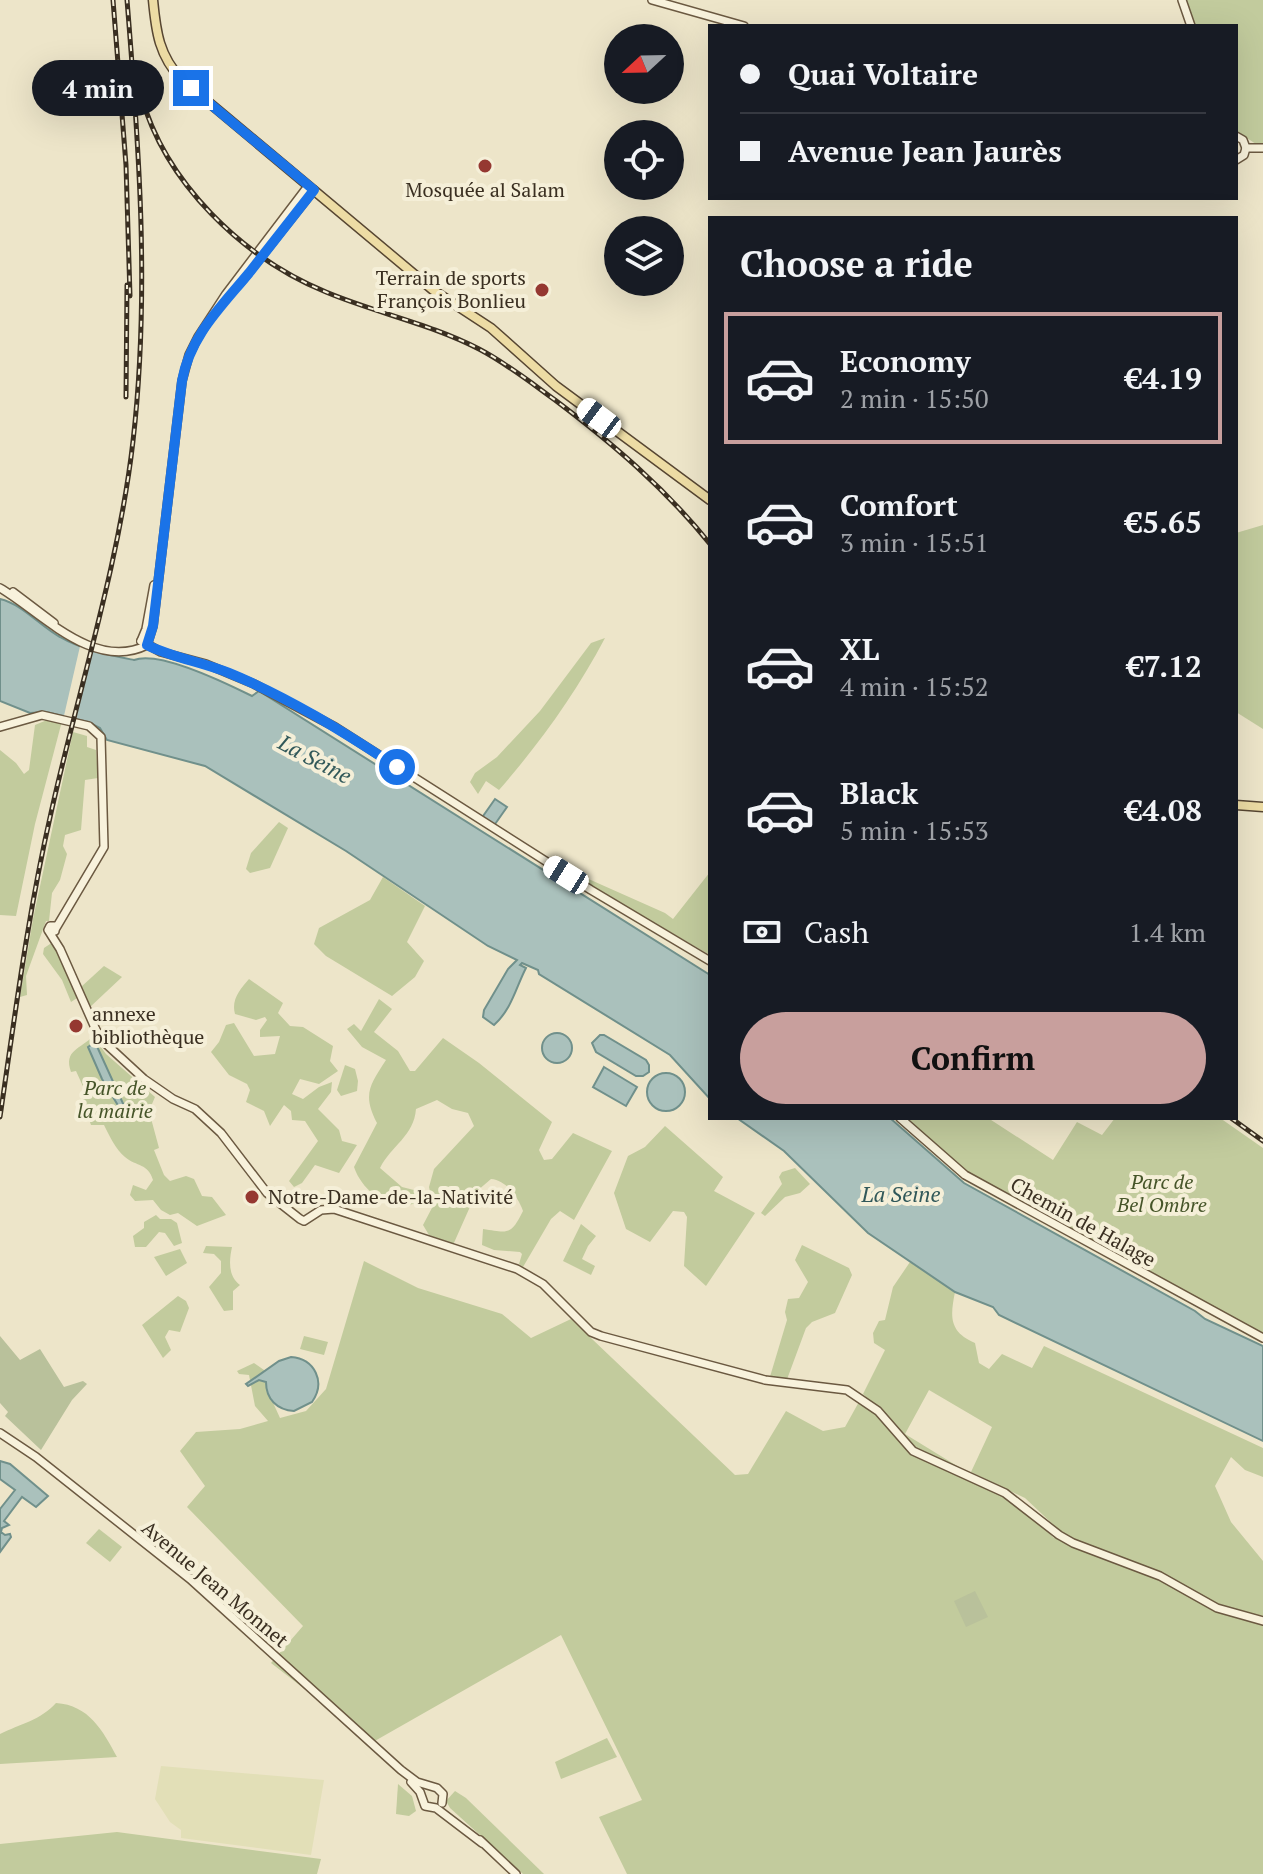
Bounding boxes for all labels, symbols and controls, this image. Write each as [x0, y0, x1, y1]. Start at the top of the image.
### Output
north arrow [604, 24, 684, 104]
map controls [604, 24, 684, 296]
text: Quai Voltaire [788, 54, 978, 94]
callout: 4 min [31, 60, 163, 116]
route end [173, 70, 209, 106]
text: 4 min [62, 71, 134, 105]
button: locate [604, 120, 684, 200]
text: Avenue Jean Jaurès [788, 131, 1062, 171]
marker: Mosquée al Salam [476, 157, 494, 175]
place label: Mosquée al Salam [405, 176, 565, 203]
button: layers [604, 216, 684, 296]
text: Choose a ride [740, 240, 973, 287]
place label: Terrain de sports François Bonlieu [376, 264, 526, 314]
marker: Terrain de sports François Bonlieu [533, 281, 551, 299]
text: Economy [840, 341, 971, 381]
icon: car [744, 342, 816, 414]
text: €4.19 [1125, 358, 1202, 398]
text: 2 min · 15:50 [840, 381, 989, 415]
car [573, 394, 625, 442]
text: Comfort [840, 485, 958, 525]
icon: car [744, 486, 816, 558]
text: €5.65 [1125, 502, 1202, 542]
text: 3 min · 15:51 [840, 525, 989, 559]
text: XL [840, 629, 879, 669]
icon: car [744, 630, 816, 702]
text: €7.12 [1127, 646, 1202, 686]
text: 4 min · 15:52 [840, 669, 989, 703]
water label: La Seine [273, 727, 357, 790]
route start [379, 749, 415, 785]
text: Black [840, 773, 918, 813]
icon: car [744, 774, 816, 846]
text: €4.08 [1125, 790, 1202, 830]
text: 5 min · 15:53 [840, 813, 989, 847]
car [539, 852, 593, 898]
icon: cash [740, 910, 784, 954]
text: Cash [804, 912, 869, 952]
text: 1.4 km [1129, 915, 1206, 949]
place label: annexe bibliothèque [92, 1000, 204, 1050]
button: Confirm [740, 1012, 1206, 1104]
marker: annexe bibliothèque [67, 1017, 85, 1035]
park label: Parc de la mairie [77, 1074, 153, 1124]
park label: Parc de Bel Ombre [1116, 1168, 1207, 1218]
street label: Chemin de Halage [1006, 1170, 1161, 1273]
water label: La Seine [861, 1179, 940, 1208]
place label: Notre-Dame-de-la-Nativité [268, 1183, 513, 1210]
marker: Notre-Dame-de-la-Nativité [243, 1188, 261, 1206]
street label: Avenue Jean Monnet [136, 1514, 295, 1653]

